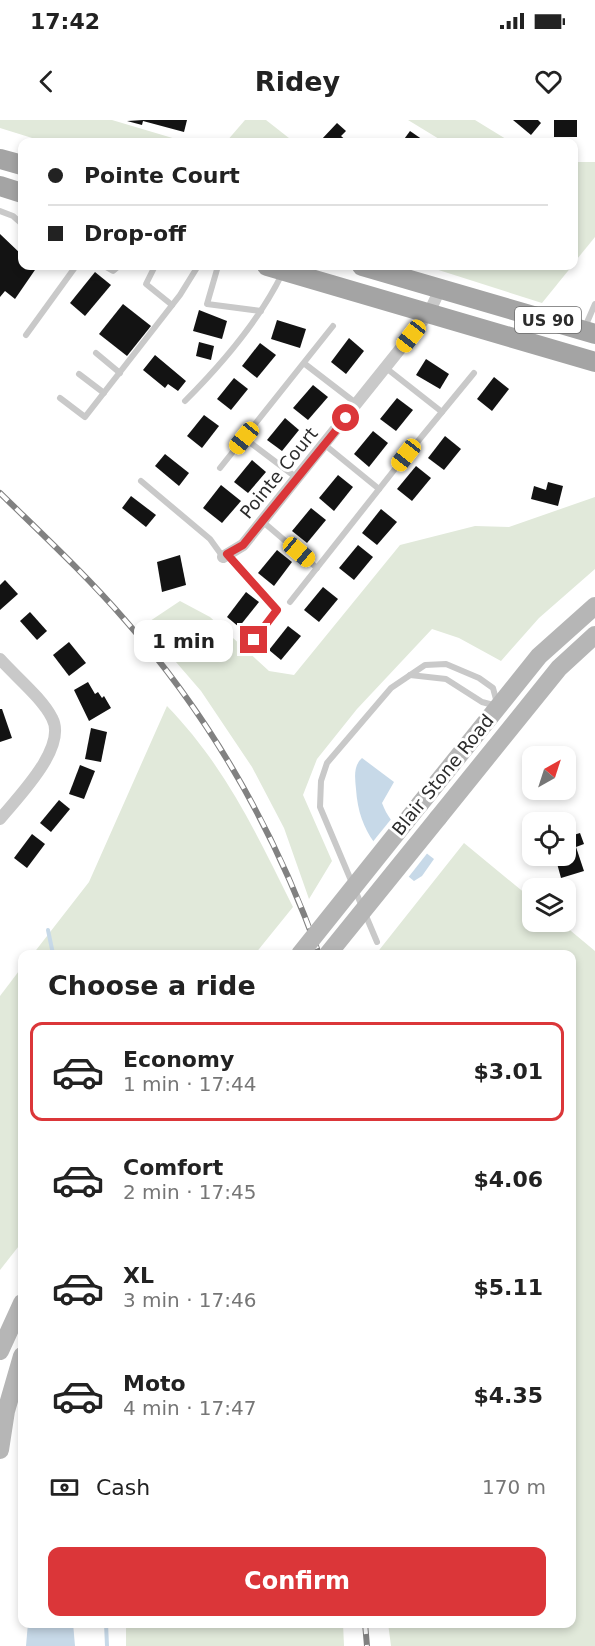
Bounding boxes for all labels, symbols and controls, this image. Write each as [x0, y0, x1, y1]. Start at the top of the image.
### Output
text: 17:42 [30, 9, 100, 34]
icon: back [30, 65, 63, 98]
icon: heart [532, 65, 565, 98]
text: Ridey [255, 66, 340, 97]
text: Pointe Court [84, 163, 240, 188]
text: Drop-off [84, 221, 186, 246]
road number: US 90 [515, 307, 581, 333]
car [393, 316, 429, 356]
route start [332, 404, 359, 431]
car [226, 418, 262, 458]
street label: Pointe Court [236, 423, 322, 522]
car [388, 435, 424, 475]
car [279, 534, 319, 570]
callout: 1 min [134, 619, 233, 661]
route end [240, 626, 267, 653]
text: 1 min [152, 629, 215, 653]
street label: Blair Stone Road [387, 710, 498, 839]
north arrow [522, 746, 576, 800]
map controls [522, 746, 576, 932]
button: locate [522, 812, 576, 866]
button: layers [522, 878, 576, 932]
text: Choose a ride [48, 970, 256, 1001]
icon: car [51, 1045, 105, 1099]
text: Economy [123, 1047, 234, 1072]
text: $3.01 [473, 1059, 543, 1084]
text: 1 min · 17:44 [123, 1072, 257, 1096]
icon: car [51, 1153, 105, 1207]
text: Comfort [123, 1155, 223, 1180]
text: $4.06 [473, 1167, 543, 1192]
text: 2 min · 17:45 [123, 1180, 257, 1204]
icon: car [51, 1261, 105, 1315]
text: XL [123, 1263, 154, 1288]
text: $5.11 [473, 1275, 543, 1300]
text: 3 min · 17:46 [123, 1288, 257, 1312]
icon: car [51, 1369, 105, 1423]
text: Moto [123, 1371, 186, 1396]
text: $4.35 [473, 1383, 543, 1408]
text: 4 min · 17:47 [123, 1396, 257, 1420]
icon: cash [48, 1471, 81, 1504]
text: Cash [96, 1475, 150, 1500]
text: 170 m [482, 1475, 546, 1499]
button: Confirm [48, 1547, 546, 1616]

